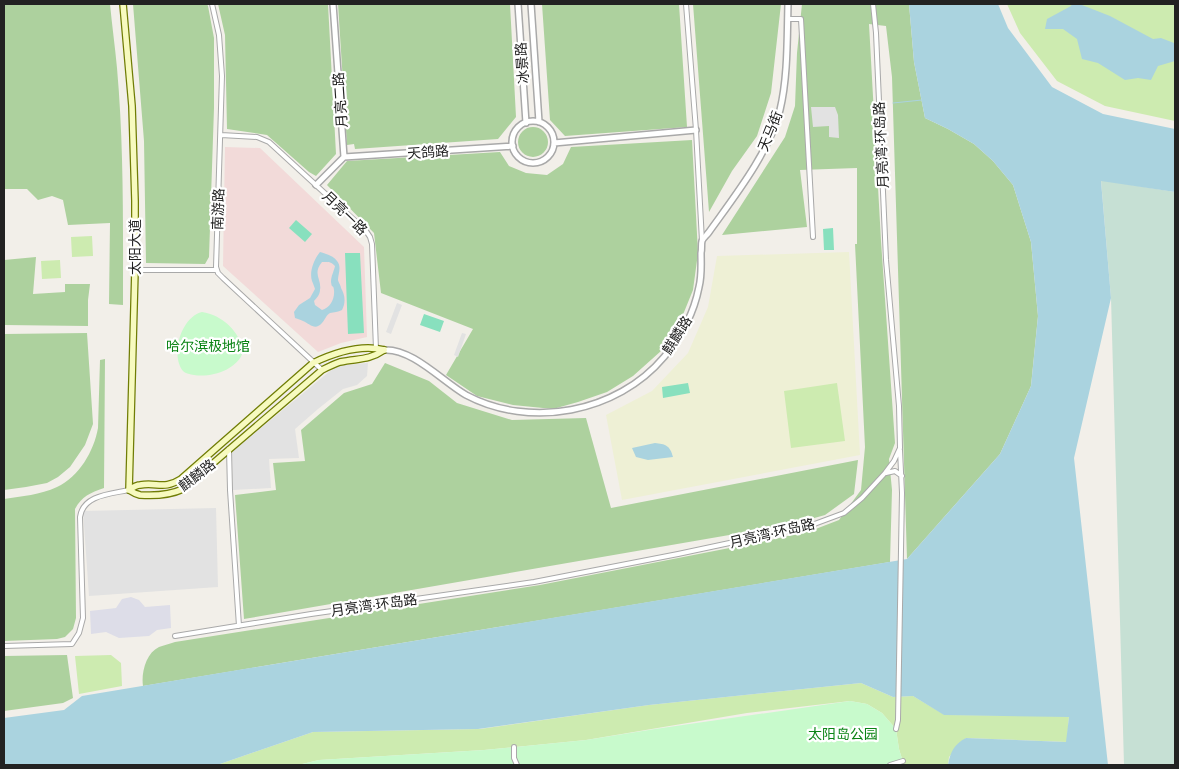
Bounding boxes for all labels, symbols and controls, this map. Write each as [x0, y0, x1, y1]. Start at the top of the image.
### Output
street label: 冰景路 [512, 41, 532, 85]
street label: 月亮二路 [329, 71, 351, 129]
street label: 月亮湾·环岛路 [870, 101, 892, 189]
street label: 天马街 [754, 108, 786, 154]
street label: 天鸽路 [406, 142, 450, 162]
street label: 月亮一路 [319, 187, 371, 239]
street label: 南游路 [208, 188, 228, 230]
street label: 太阳大道 [126, 219, 144, 275]
street label: 麒麟路 [658, 312, 696, 358]
park label: 哈尔滨极地馆 [166, 337, 250, 355]
street label: 麒麟路 [175, 455, 219, 495]
street label: 月亮湾·环岛路 [727, 514, 817, 552]
street label: 月亮湾·环岛路 [330, 590, 418, 620]
park label: 太阳岛公园 [808, 725, 878, 743]

